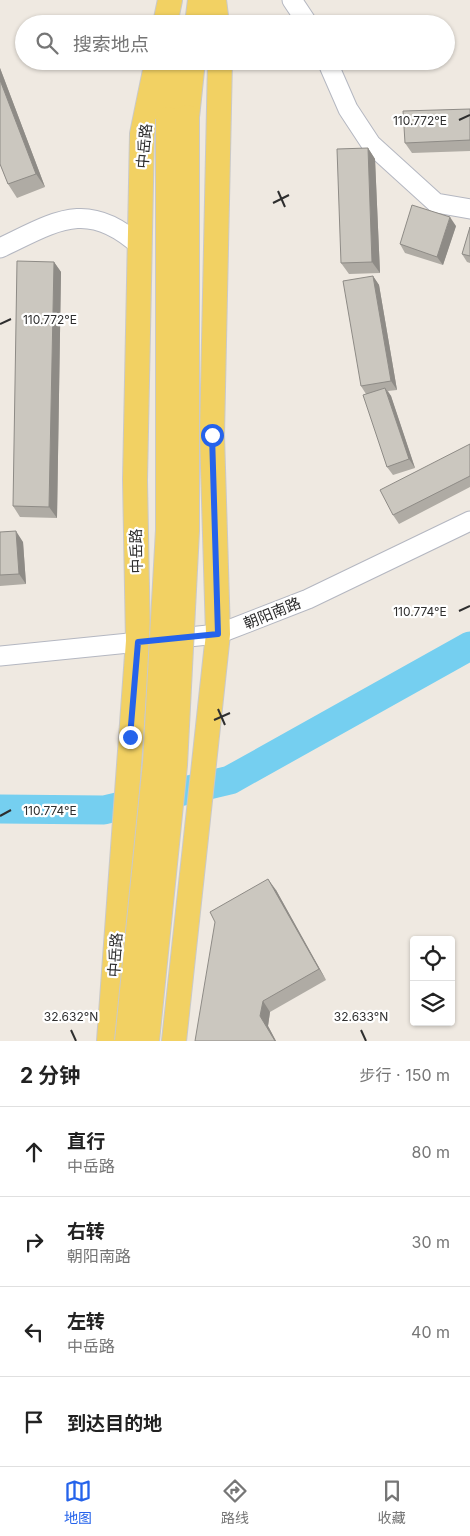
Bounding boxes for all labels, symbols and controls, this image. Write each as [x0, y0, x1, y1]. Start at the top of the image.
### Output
search box [15, 15, 455, 70]
icon: search [33, 29, 61, 57]
text: 搜索地点 [73, 33, 149, 56]
text: 110.772°E [393, 113, 447, 128]
street label: 中岳路 [133, 123, 155, 169]
text: 110.772°E [23, 312, 77, 327]
route start [201, 424, 224, 447]
street label: 中岳路 [126, 528, 146, 574]
street label: 朝阳南路 [241, 593, 303, 633]
text: 110.774°E [393, 604, 447, 619]
route end [119, 726, 142, 749]
text: 110.774°E [23, 803, 77, 818]
street label: 中岳路 [104, 932, 126, 978]
map controls [410, 936, 455, 1026]
button: locate [410, 936, 455, 981]
button: layers [410, 981, 455, 1026]
text: 32.632°N [44, 1009, 98, 1024]
text: 32.633°N [334, 1009, 388, 1024]
text: 2 分钟 [20, 1063, 80, 1088]
text: 步行 · 150 m [360, 1065, 450, 1085]
text: 直行 [67, 1130, 105, 1153]
icon: ahead [20, 1138, 48, 1166]
text: 80 m [411, 1142, 450, 1162]
text: 中岳路 [67, 1156, 115, 1176]
text: 右转 [67, 1220, 105, 1243]
icon: right [20, 1228, 48, 1256]
text: 30 m [412, 1232, 450, 1252]
text: 朝阳南路 [67, 1246, 131, 1266]
text: 左转 [67, 1310, 105, 1333]
icon: left [20, 1318, 48, 1346]
text: 40 m [411, 1322, 450, 1342]
text: 中岳路 [67, 1336, 115, 1356]
icon: arrive [20, 1408, 48, 1436]
text: 到达目的地 [67, 1412, 162, 1435]
tab: 地图 [64, 1477, 92, 1527]
tab: 路线 [221, 1477, 249, 1527]
tab: 收藏 [378, 1477, 406, 1527]

